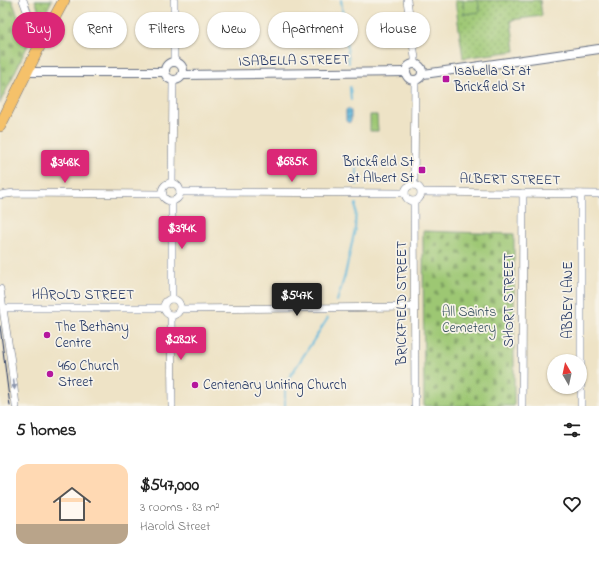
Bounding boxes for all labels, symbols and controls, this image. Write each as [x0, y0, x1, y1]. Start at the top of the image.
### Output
chip: Buy [12, 12, 65, 48]
chip: Rent [73, 12, 127, 48]
chip: Filters [135, 12, 199, 48]
chip: New [207, 12, 260, 48]
chip: Apartment [268, 12, 358, 48]
chip: House [366, 12, 430, 48]
street label: ISABELLA STREET [238, 50, 350, 72]
place label: Isabella St at Brickfield St [453, 61, 531, 98]
marker: Isabella St at Brickfield St [441, 74, 451, 84]
pin: $685K [264, 149, 320, 183]
pin: $348K [37, 150, 93, 184]
text: $685K [276, 152, 308, 171]
place label: Brickfield St at Albert St [342, 152, 414, 189]
text: $348K [50, 153, 80, 172]
marker: Brickfield St at Albert St [417, 165, 427, 175]
street label: ALBERT STREET [459, 169, 561, 191]
pin: $394K [154, 216, 210, 250]
text: $394K [168, 219, 196, 238]
street label: BRICKFIELD STREET [392, 241, 413, 366]
street label: SHORT STREET [499, 253, 520, 347]
street label: ABBEY LANE [558, 261, 579, 339]
pin: $547K [269, 283, 325, 317]
street label: HAROLD STREET [32, 285, 134, 306]
text: $547K [281, 286, 313, 305]
park label: All Saints Cemetery [442, 302, 496, 340]
place label: The Bethany Centre [55, 317, 129, 354]
pin: $282K [153, 327, 209, 361]
marker: The Bethany Centre [42, 330, 52, 340]
text: $282K [165, 330, 197, 349]
north arrow [547, 354, 587, 394]
map controls [547, 354, 587, 394]
place label: 460 Church Street [58, 356, 119, 393]
marker: 460 Church Street [45, 369, 55, 379]
place label: Centenary Uniting Church [203, 375, 347, 397]
one-way arrow [11, 378, 17, 390]
marker: Centenary Uniting Church [190, 380, 200, 390]
text: 5 homes [16, 418, 76, 443]
icon: filters [561, 419, 583, 441]
text: $547,000 [140, 473, 199, 498]
icon: home [48, 480, 96, 528]
icon: heart [561, 493, 583, 515]
text: 3 rooms · 83 m² [140, 498, 220, 517]
text: Harold Street [140, 517, 210, 536]

